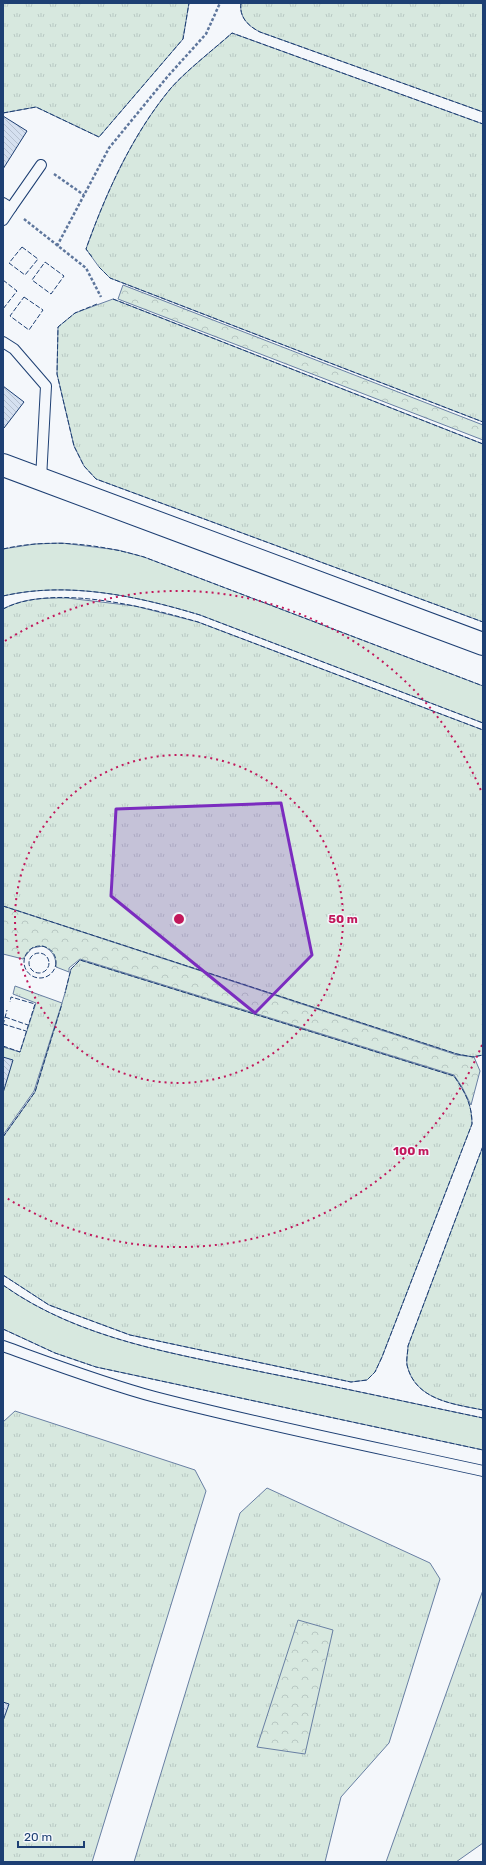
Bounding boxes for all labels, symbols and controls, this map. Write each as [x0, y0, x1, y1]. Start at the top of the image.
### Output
centre of rings [172, 912, 186, 926]
text: 50 m [328, 912, 358, 926]
text: 100 m [393, 1144, 429, 1158]
scale bar [18, 1823, 84, 1849]
text: 20 m [24, 1830, 52, 1844]

